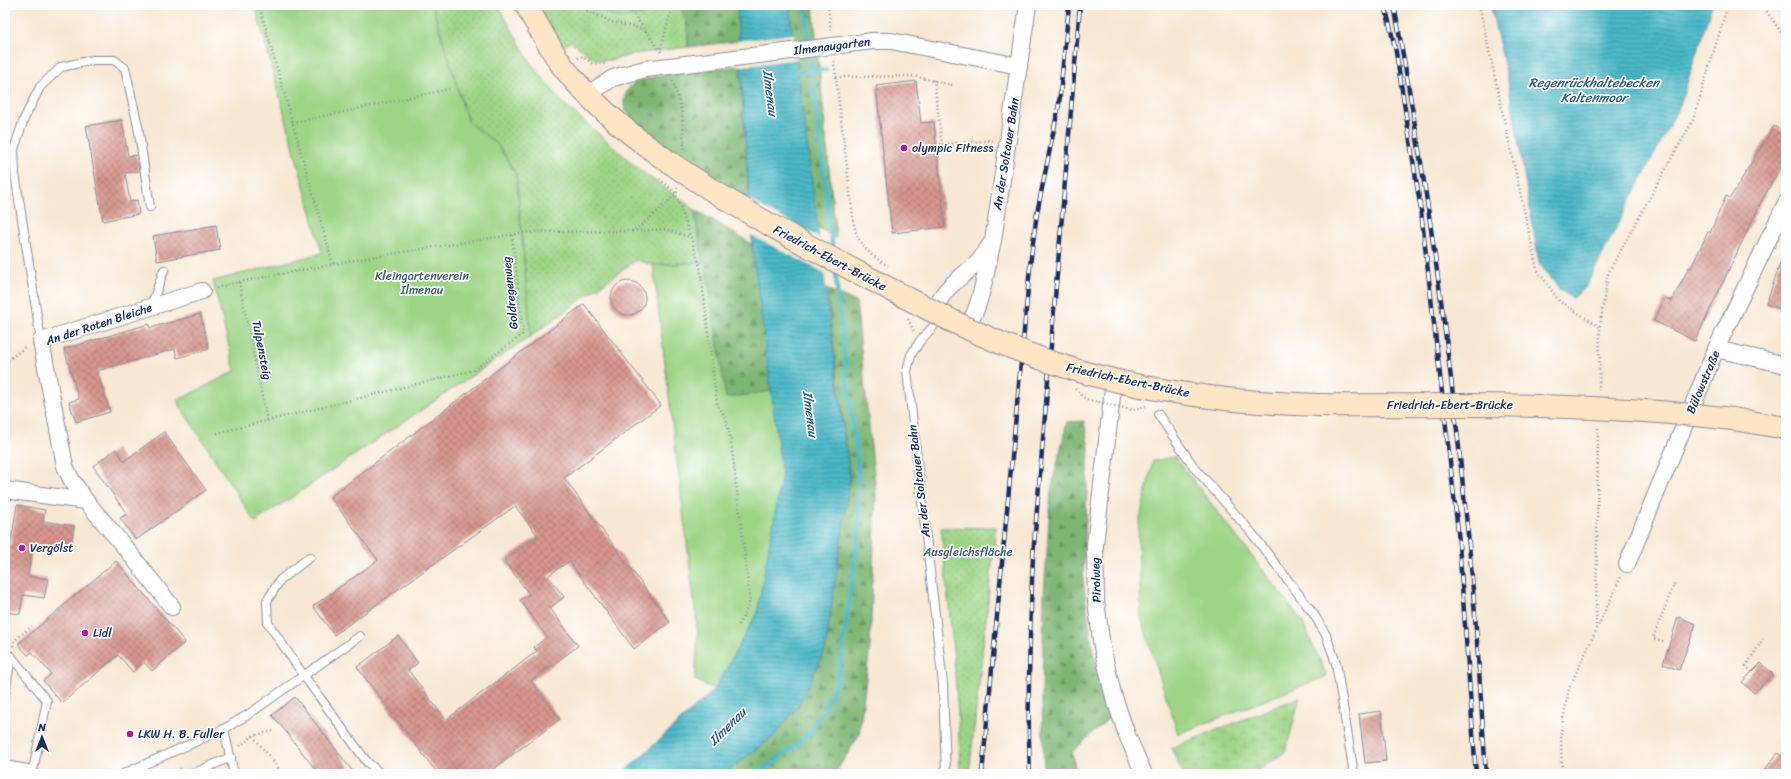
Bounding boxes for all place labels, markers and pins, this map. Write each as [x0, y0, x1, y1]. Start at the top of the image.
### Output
place label: olympic Fitness [912, 137, 994, 159]
marker: olympic Fitness [899, 143, 909, 153]
place label: Vergölst [30, 537, 74, 559]
marker: Vergölst [17, 543, 27, 553]
place label: Lidl [93, 622, 112, 644]
marker: Lidl [80, 628, 90, 638]
place label: LKW H. B. Fuller [138, 723, 225, 745]
marker: LKW H. B. Fuller [125, 729, 135, 739]

